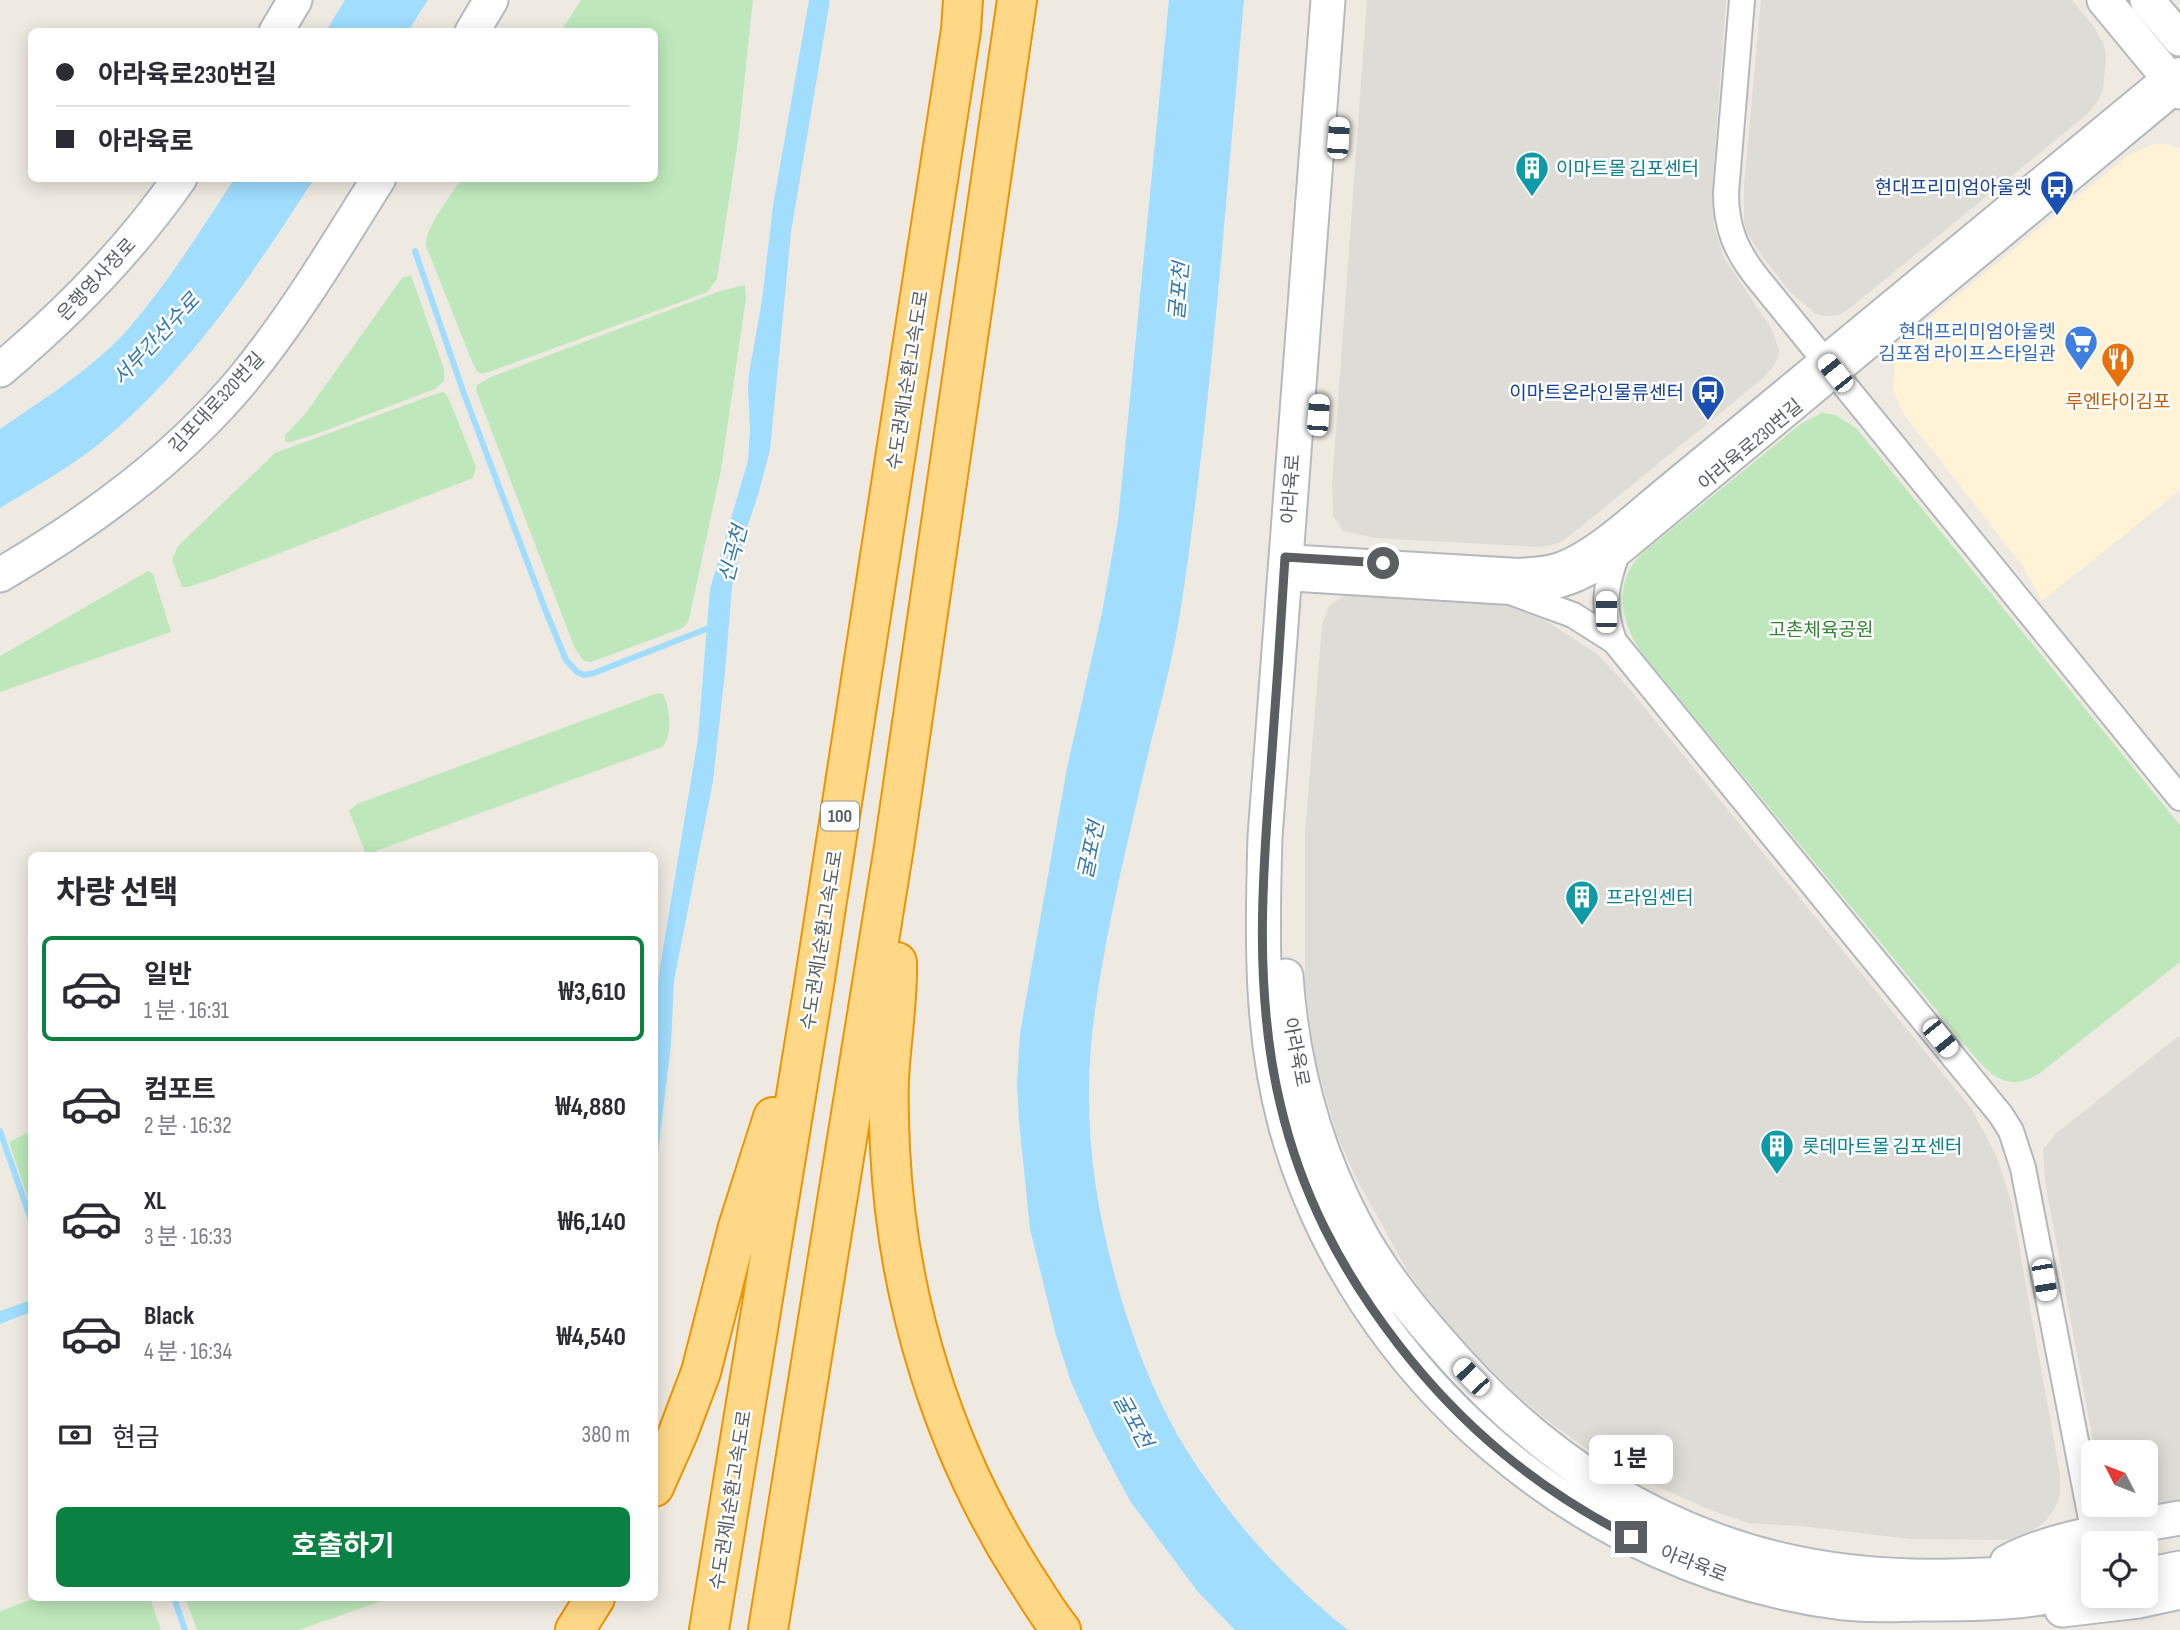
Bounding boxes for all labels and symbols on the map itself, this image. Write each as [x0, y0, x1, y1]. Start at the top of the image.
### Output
car [1327, 116, 1350, 160]
building icon: 이마트몰 김포센터 [1513, 149, 1551, 198]
place label: 이마트몰 김포센터 [1556, 158, 1699, 181]
bus stop icon: 현대프리미엄아울렛 [2038, 168, 2076, 217]
place label: 현대프리미엄아울렛 [1875, 177, 2032, 200]
street label: 은행영사정로 [53, 234, 141, 326]
water label: 굴포천 [1165, 258, 1195, 321]
water label: 서부간선수로 [108, 287, 206, 390]
street label: 수도권제1순환고속도로 [883, 289, 934, 472]
place label: 현대프리미엄아울렛 김포점 라이프스타일관 [1878, 321, 2056, 366]
supermarket icon: 현대프리미엄아울렛 김포점 라이프스타일관 [2062, 323, 2100, 372]
restaurant icon: 루엔타이김포 [2099, 340, 2137, 389]
street label: 김포대로320번길 [165, 348, 270, 458]
car [1814, 350, 1857, 396]
bus stop icon: 이마트온라인물류센터 [1689, 373, 1727, 422]
place label: 이마트온라인물류센터 [1509, 382, 1684, 405]
place label: 루엔타이김포 [2066, 391, 2170, 414]
car [1307, 393, 1330, 437]
street label: 아라육로230번길 [1694, 395, 1808, 495]
street label: 아라육로 [1278, 453, 1305, 525]
water label: 신곡천 [714, 520, 754, 585]
route start [1367, 547, 1399, 579]
car [1596, 591, 1617, 633]
park label: 고촌체육공원 [1769, 619, 1873, 642]
road number: 100 [821, 802, 859, 830]
water label: 굴포천 [1073, 817, 1110, 881]
street label: 수도권제1순환고속도로 [797, 849, 848, 1032]
building icon: 프라임센터 [1563, 878, 1601, 927]
place label: 프라임센터 [1606, 887, 1693, 910]
car [1919, 1015, 1962, 1061]
street label: 아라육로 [1278, 1016, 1313, 1089]
building icon: 롯데마트몰 김포센터 [1758, 1127, 1796, 1176]
place label: 롯데마트몰 김포센터 [1802, 1136, 1962, 1159]
car [2031, 1257, 2058, 1303]
car [1449, 1355, 1494, 1399]
water label: 굴포천 [1108, 1390, 1159, 1455]
street label: 수도권제1순환고속도로 [706, 1409, 757, 1592]
callout: 1 분 [1589, 1436, 1673, 1484]
north arrow [2081, 1440, 2158, 1517]
route end [1615, 1521, 1647, 1553]
street label: 아라육로 [1657, 1541, 1730, 1588]

